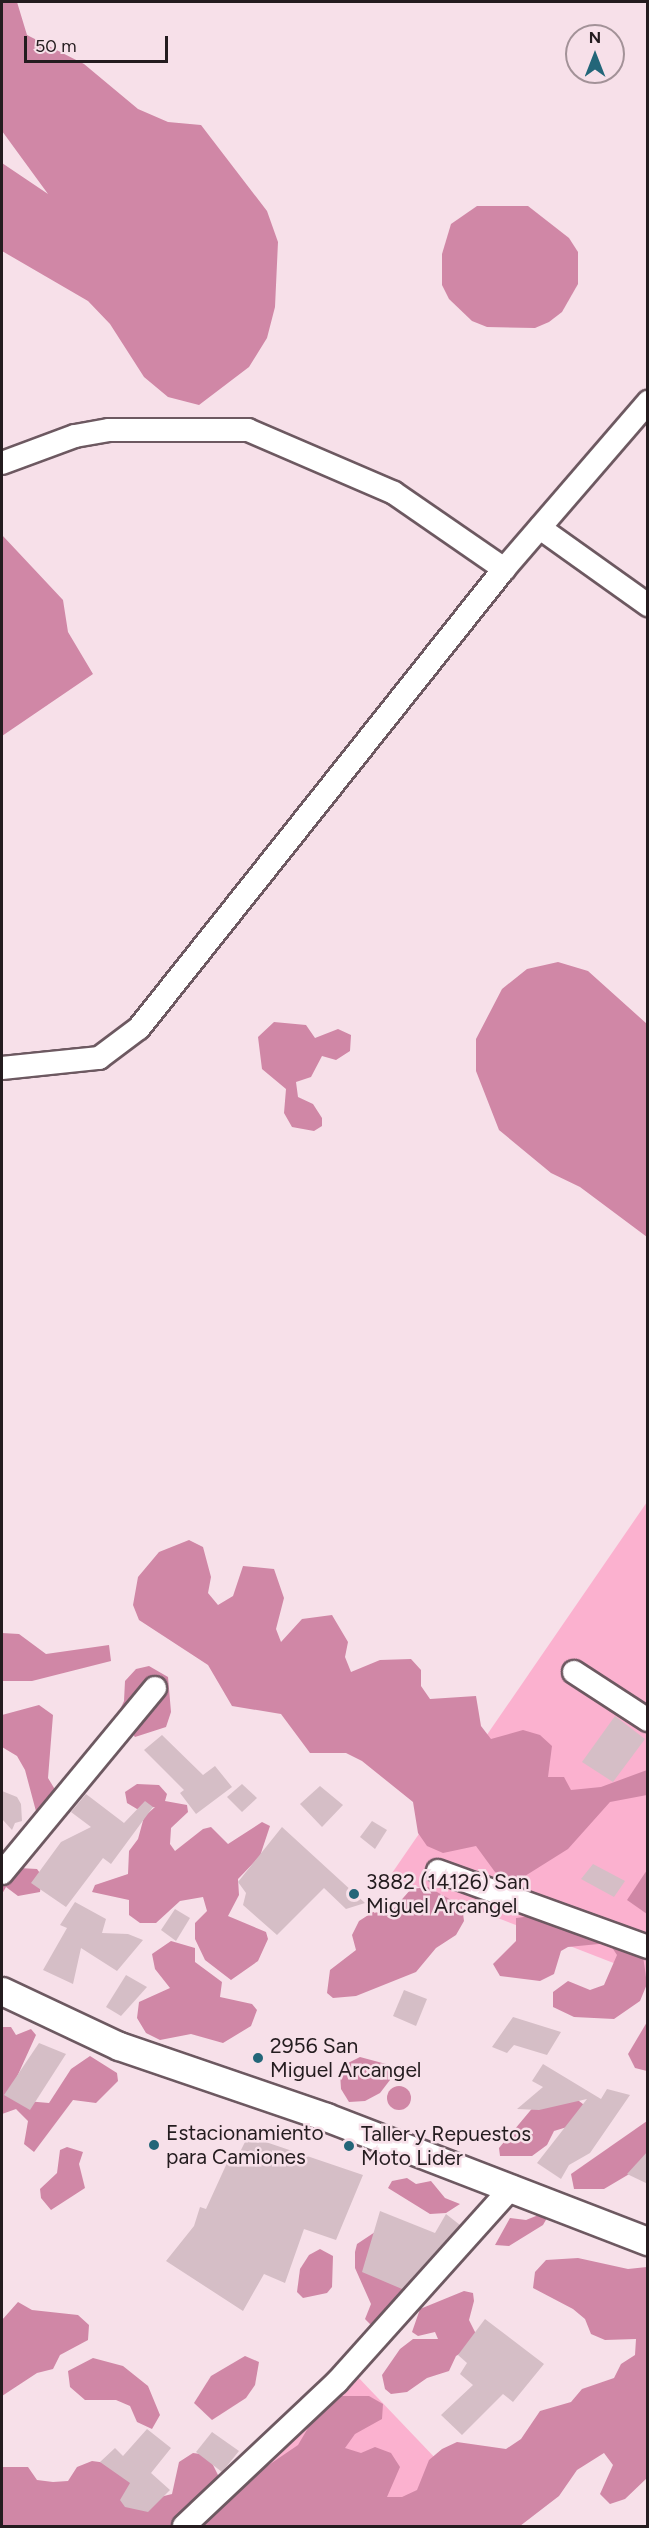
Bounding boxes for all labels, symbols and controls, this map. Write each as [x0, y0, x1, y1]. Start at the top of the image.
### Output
scale bar [27, 24, 171, 62]
north arrow [565, 24, 625, 84]
text: N [589, 28, 601, 47]
text: 50 m [35, 35, 77, 57]
place label: 3882 (14126) San Miguel Arcangel [366, 1869, 529, 1919]
marker: 3882 (14126) San Miguel Arcangel [347, 1887, 361, 1901]
place label: 2956 San Miguel Arcangel [270, 2033, 421, 2083]
marker: 2956 San Miguel Arcangel [251, 2051, 265, 2065]
place label: Estacionamiento para Camiones [166, 2120, 324, 2170]
place label: Taller y Repuestos Moto Lider [361, 2121, 531, 2171]
marker: Estacionamiento para Camiones [147, 2138, 161, 2152]
marker: Taller y Repuestos Moto Lider [342, 2139, 356, 2153]

